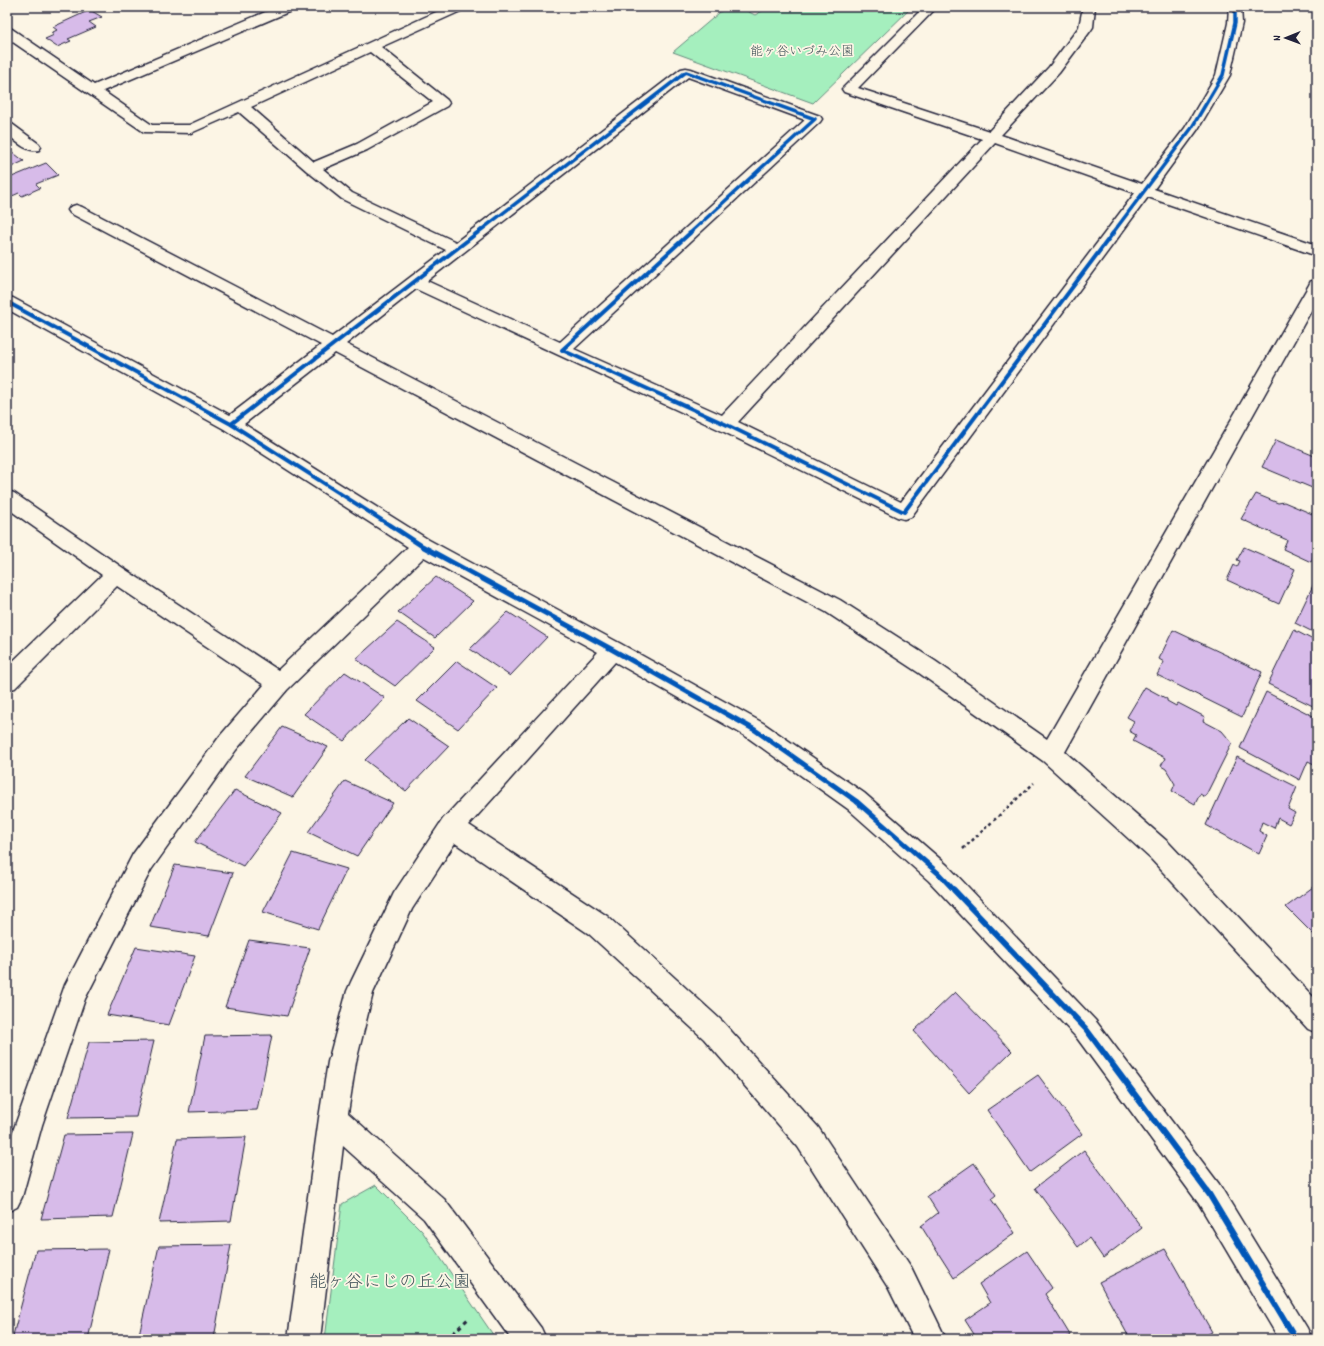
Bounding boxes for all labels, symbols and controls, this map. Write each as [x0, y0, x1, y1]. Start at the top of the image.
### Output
north arrow [1266, 18, 1306, 58]
text: N [1270, 35, 1286, 41]
park label: 能ヶ谷いづみ公園 [750, 43, 854, 62]
park label: 能ヶ谷にじの丘公園 [309, 1271, 471, 1296]

